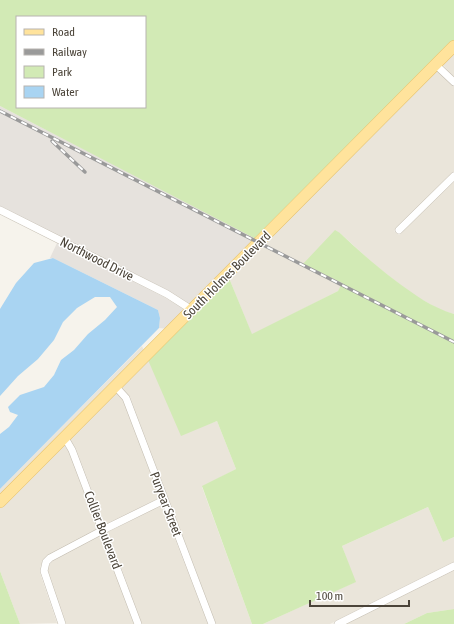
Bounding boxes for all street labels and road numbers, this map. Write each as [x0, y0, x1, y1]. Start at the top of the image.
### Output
street label: South Holmes Boulevard [180, 228, 274, 322]
street label: Northwood Drive [58, 234, 136, 284]
street label: Puryear Street [147, 470, 185, 539]
street label: Collier Boulevard [81, 489, 125, 571]

